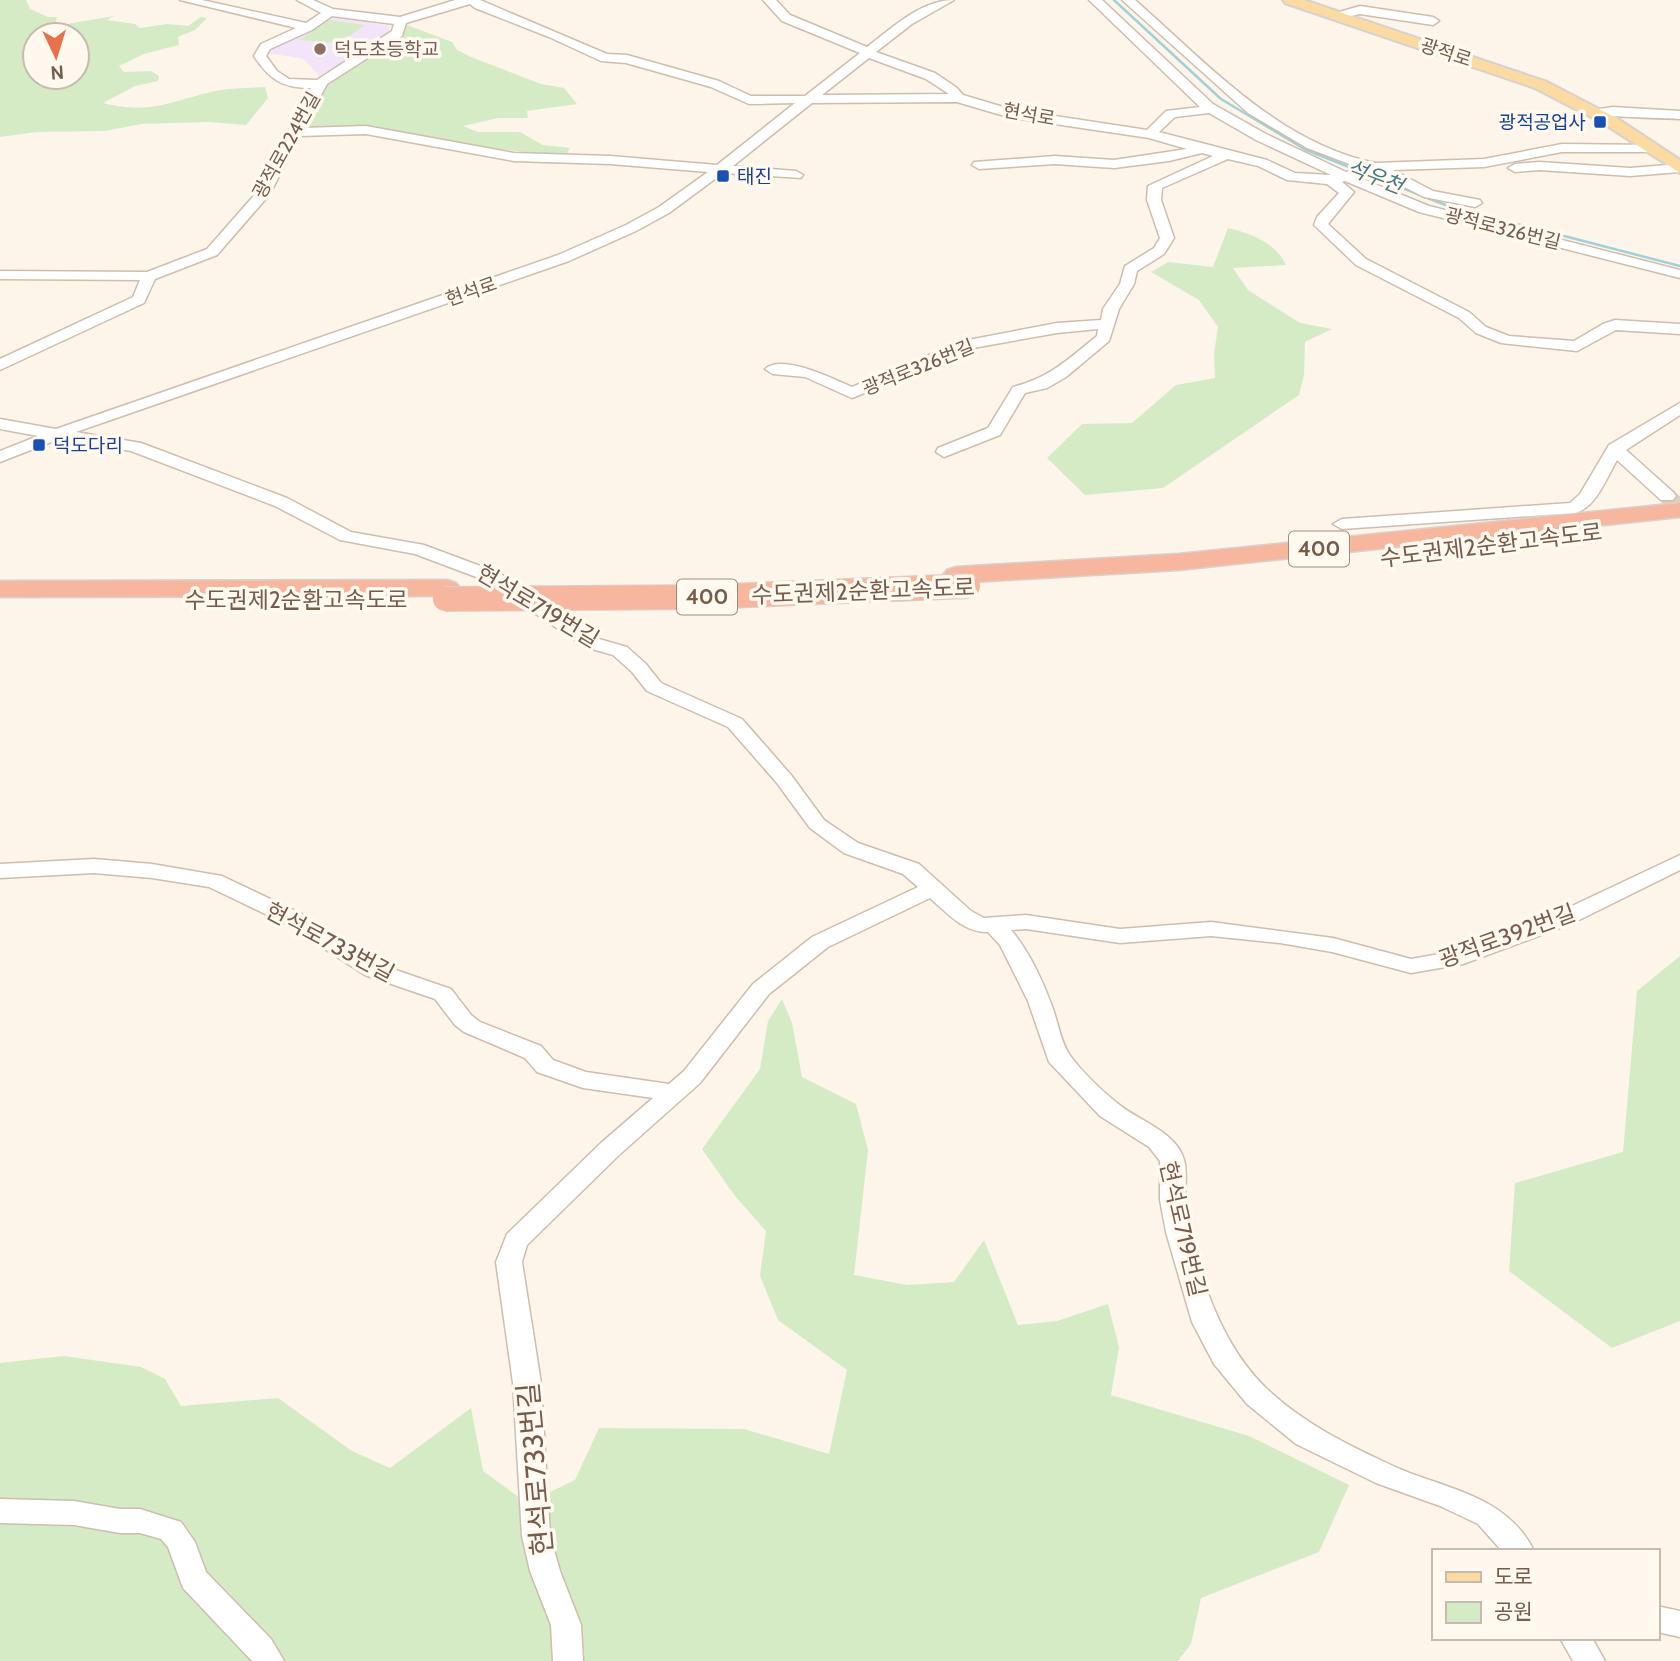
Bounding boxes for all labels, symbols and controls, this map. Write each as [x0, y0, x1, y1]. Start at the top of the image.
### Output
north arrow [21, 21, 91, 91]
street label: 광적로 [1417, 33, 1474, 72]
place label: 덕도초등학교 [334, 38, 439, 61]
marker: 덕도초등학교 [312, 41, 328, 57]
text: N [50, 61, 65, 84]
street label: 광적로224번길 [248, 88, 325, 203]
street label: 현석로 [1001, 99, 1057, 130]
place label: 광적공업사 [1499, 111, 1586, 134]
marker: 광적공업사 [1592, 114, 1608, 130]
water label: 석우천 [1344, 154, 1409, 200]
place label: 태진 [737, 165, 772, 188]
marker: 태진 [715, 168, 731, 184]
street label: 광적로326번길 [1443, 203, 1563, 254]
street label: 현석로 [443, 272, 500, 311]
street label: 광적로326번길 [859, 335, 977, 400]
place label: 덕도다리 [53, 434, 123, 457]
marker: 덕도다리 [31, 437, 47, 453]
street label: 수도권제2순환고속도로 [1378, 517, 1604, 573]
road number: 400 [1289, 532, 1349, 566]
street label: 현석로719번길 [472, 558, 604, 654]
street label: 수도권제2순환고속도로 [751, 573, 975, 609]
road number: 400 [677, 580, 737, 614]
street label: 수도권제2순환고속도로 [184, 586, 408, 614]
street label: 현석로733번길 [261, 896, 399, 988]
street label: 광적로392번길 [1435, 898, 1579, 974]
street label: 현석로719번길 [1154, 1159, 1212, 1299]
street label: 현석로733번길 [511, 1381, 559, 1557]
legend [1432, 1549, 1659, 1640]
text: 도로 [1494, 1564, 1533, 1589]
text: 공원 [1494, 1599, 1533, 1624]

